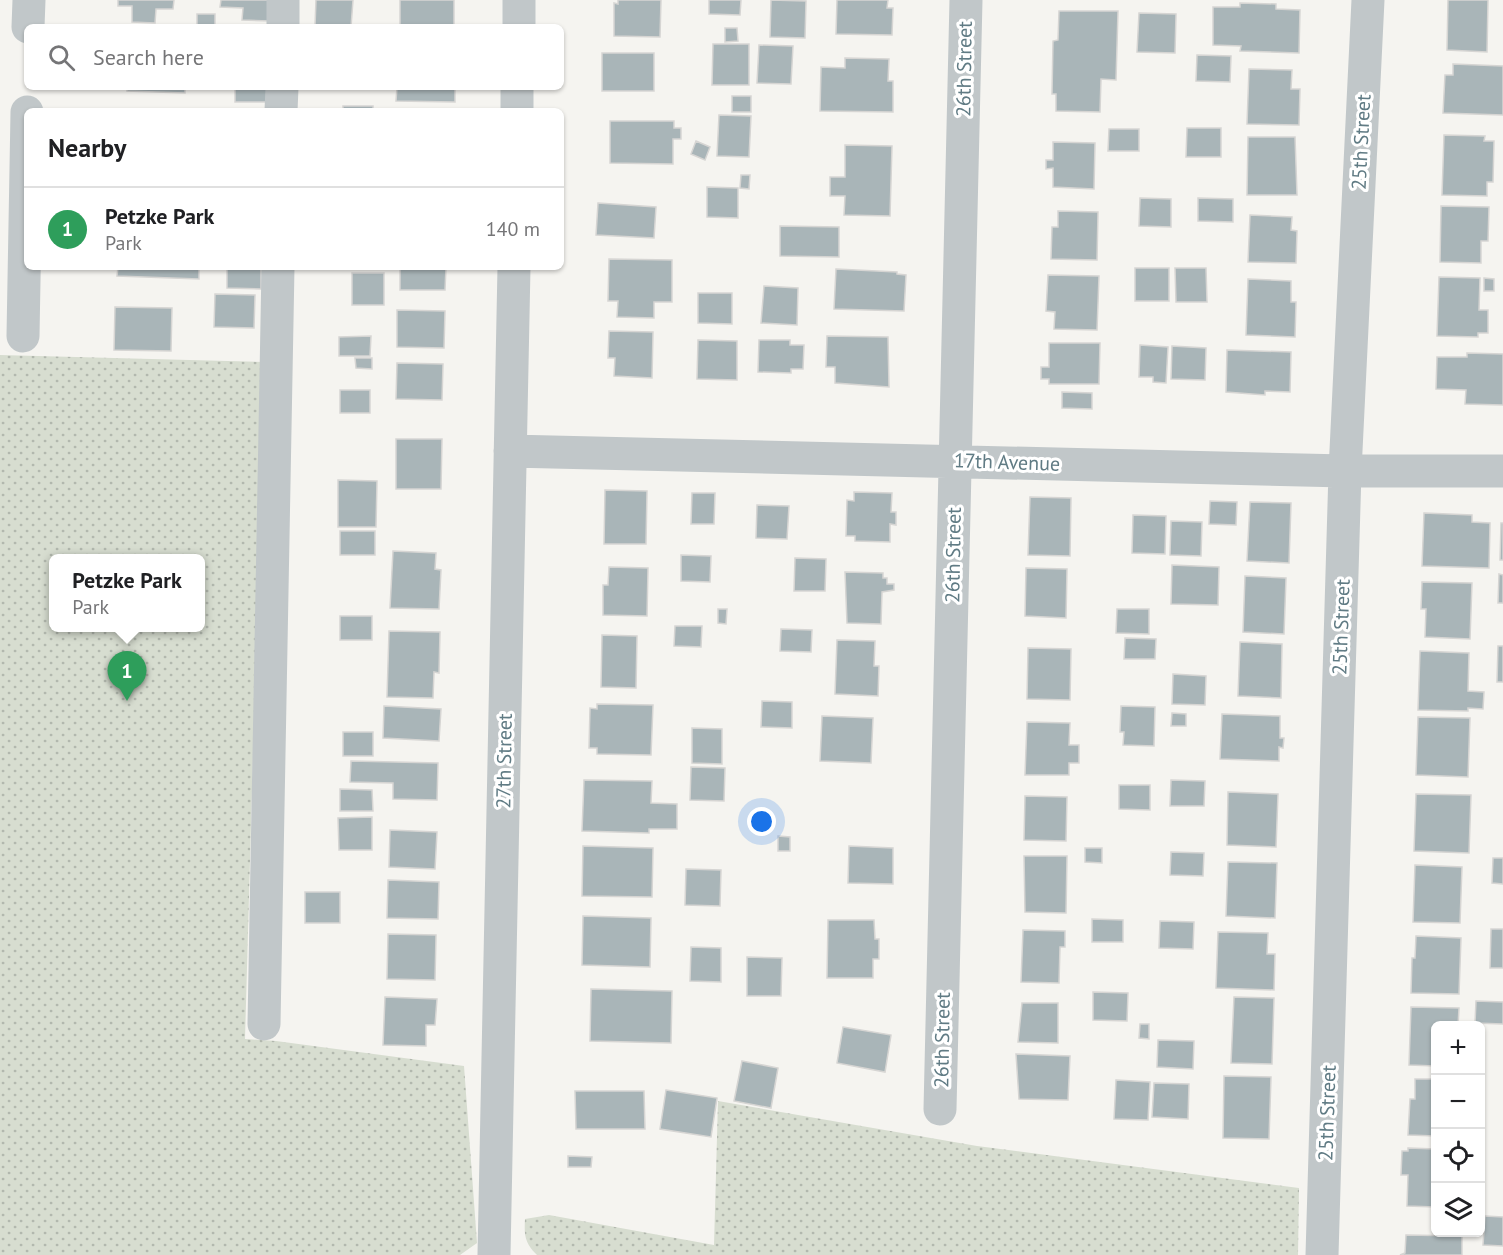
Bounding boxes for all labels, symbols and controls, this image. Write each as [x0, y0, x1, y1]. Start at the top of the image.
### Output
street label: 26th Street [950, 21, 978, 117]
search box [24, 24, 564, 90]
icon: search [45, 41, 78, 74]
text: Search here [93, 43, 204, 71]
street label: 25th Street [1346, 93, 1377, 191]
text: Nearby [48, 131, 126, 164]
text: Petzke Park [105, 202, 214, 230]
text: 1 [62, 216, 73, 242]
text: 140 m [486, 216, 540, 242]
text: Park [105, 230, 142, 256]
street label: 17th Avenue [953, 447, 1061, 477]
street label: 26th Street [939, 507, 967, 603]
popup [49, 554, 205, 632]
text: Petzke Park [72, 566, 182, 594]
street label: 25th Street [1326, 578, 1356, 675]
text: Park [72, 594, 109, 620]
pin: 1 [108, 652, 146, 701]
street label: 27th Street [490, 713, 518, 809]
your location [747, 807, 776, 836]
street label: 26th Street [928, 992, 956, 1088]
map controls [1431, 1021, 1485, 1237]
button: + [1431, 1021, 1485, 1075]
street label: 25th Street [1312, 1064, 1342, 1161]
button: − [1431, 1075, 1485, 1129]
button: locate [1431, 1129, 1485, 1183]
button: layers [1431, 1183, 1485, 1237]

